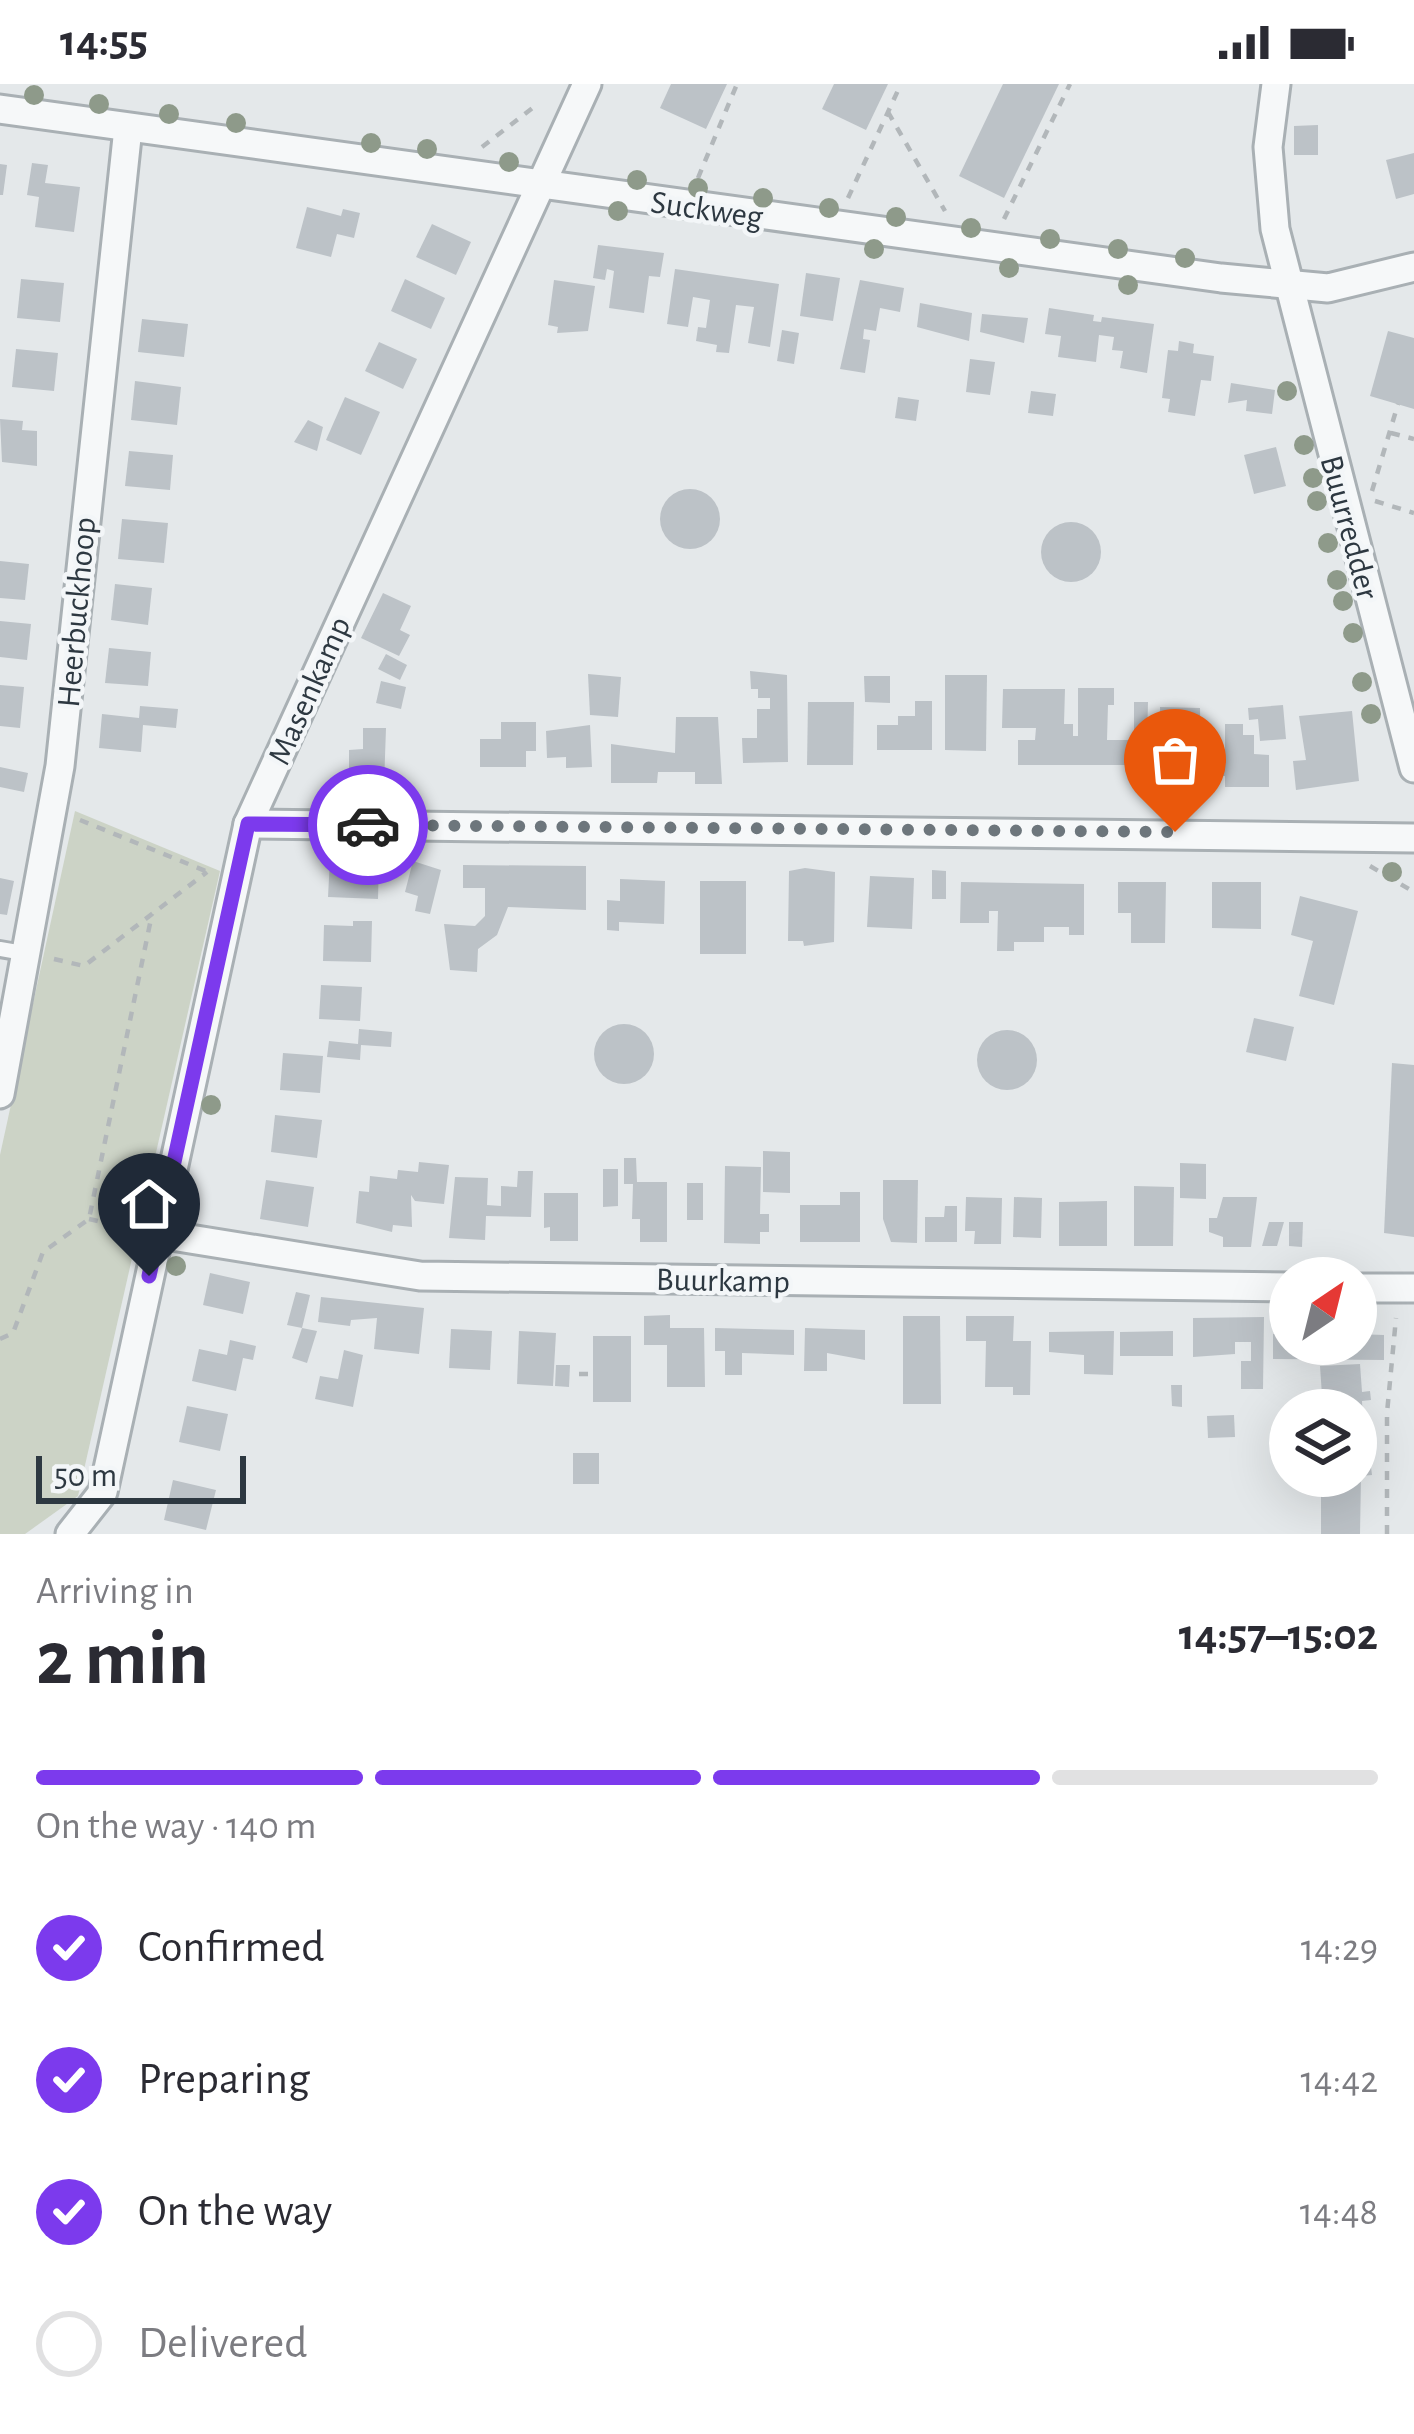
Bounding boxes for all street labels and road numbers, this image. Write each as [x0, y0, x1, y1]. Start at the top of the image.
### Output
street label: Suckweg [648, 186, 765, 235]
street label: Buurredder [1314, 452, 1384, 604]
street label: Heerbuckhoop [53, 516, 102, 709]
street label: Masenkamp [263, 612, 357, 770]
street label: Buurkamp [656, 1264, 790, 1299]

